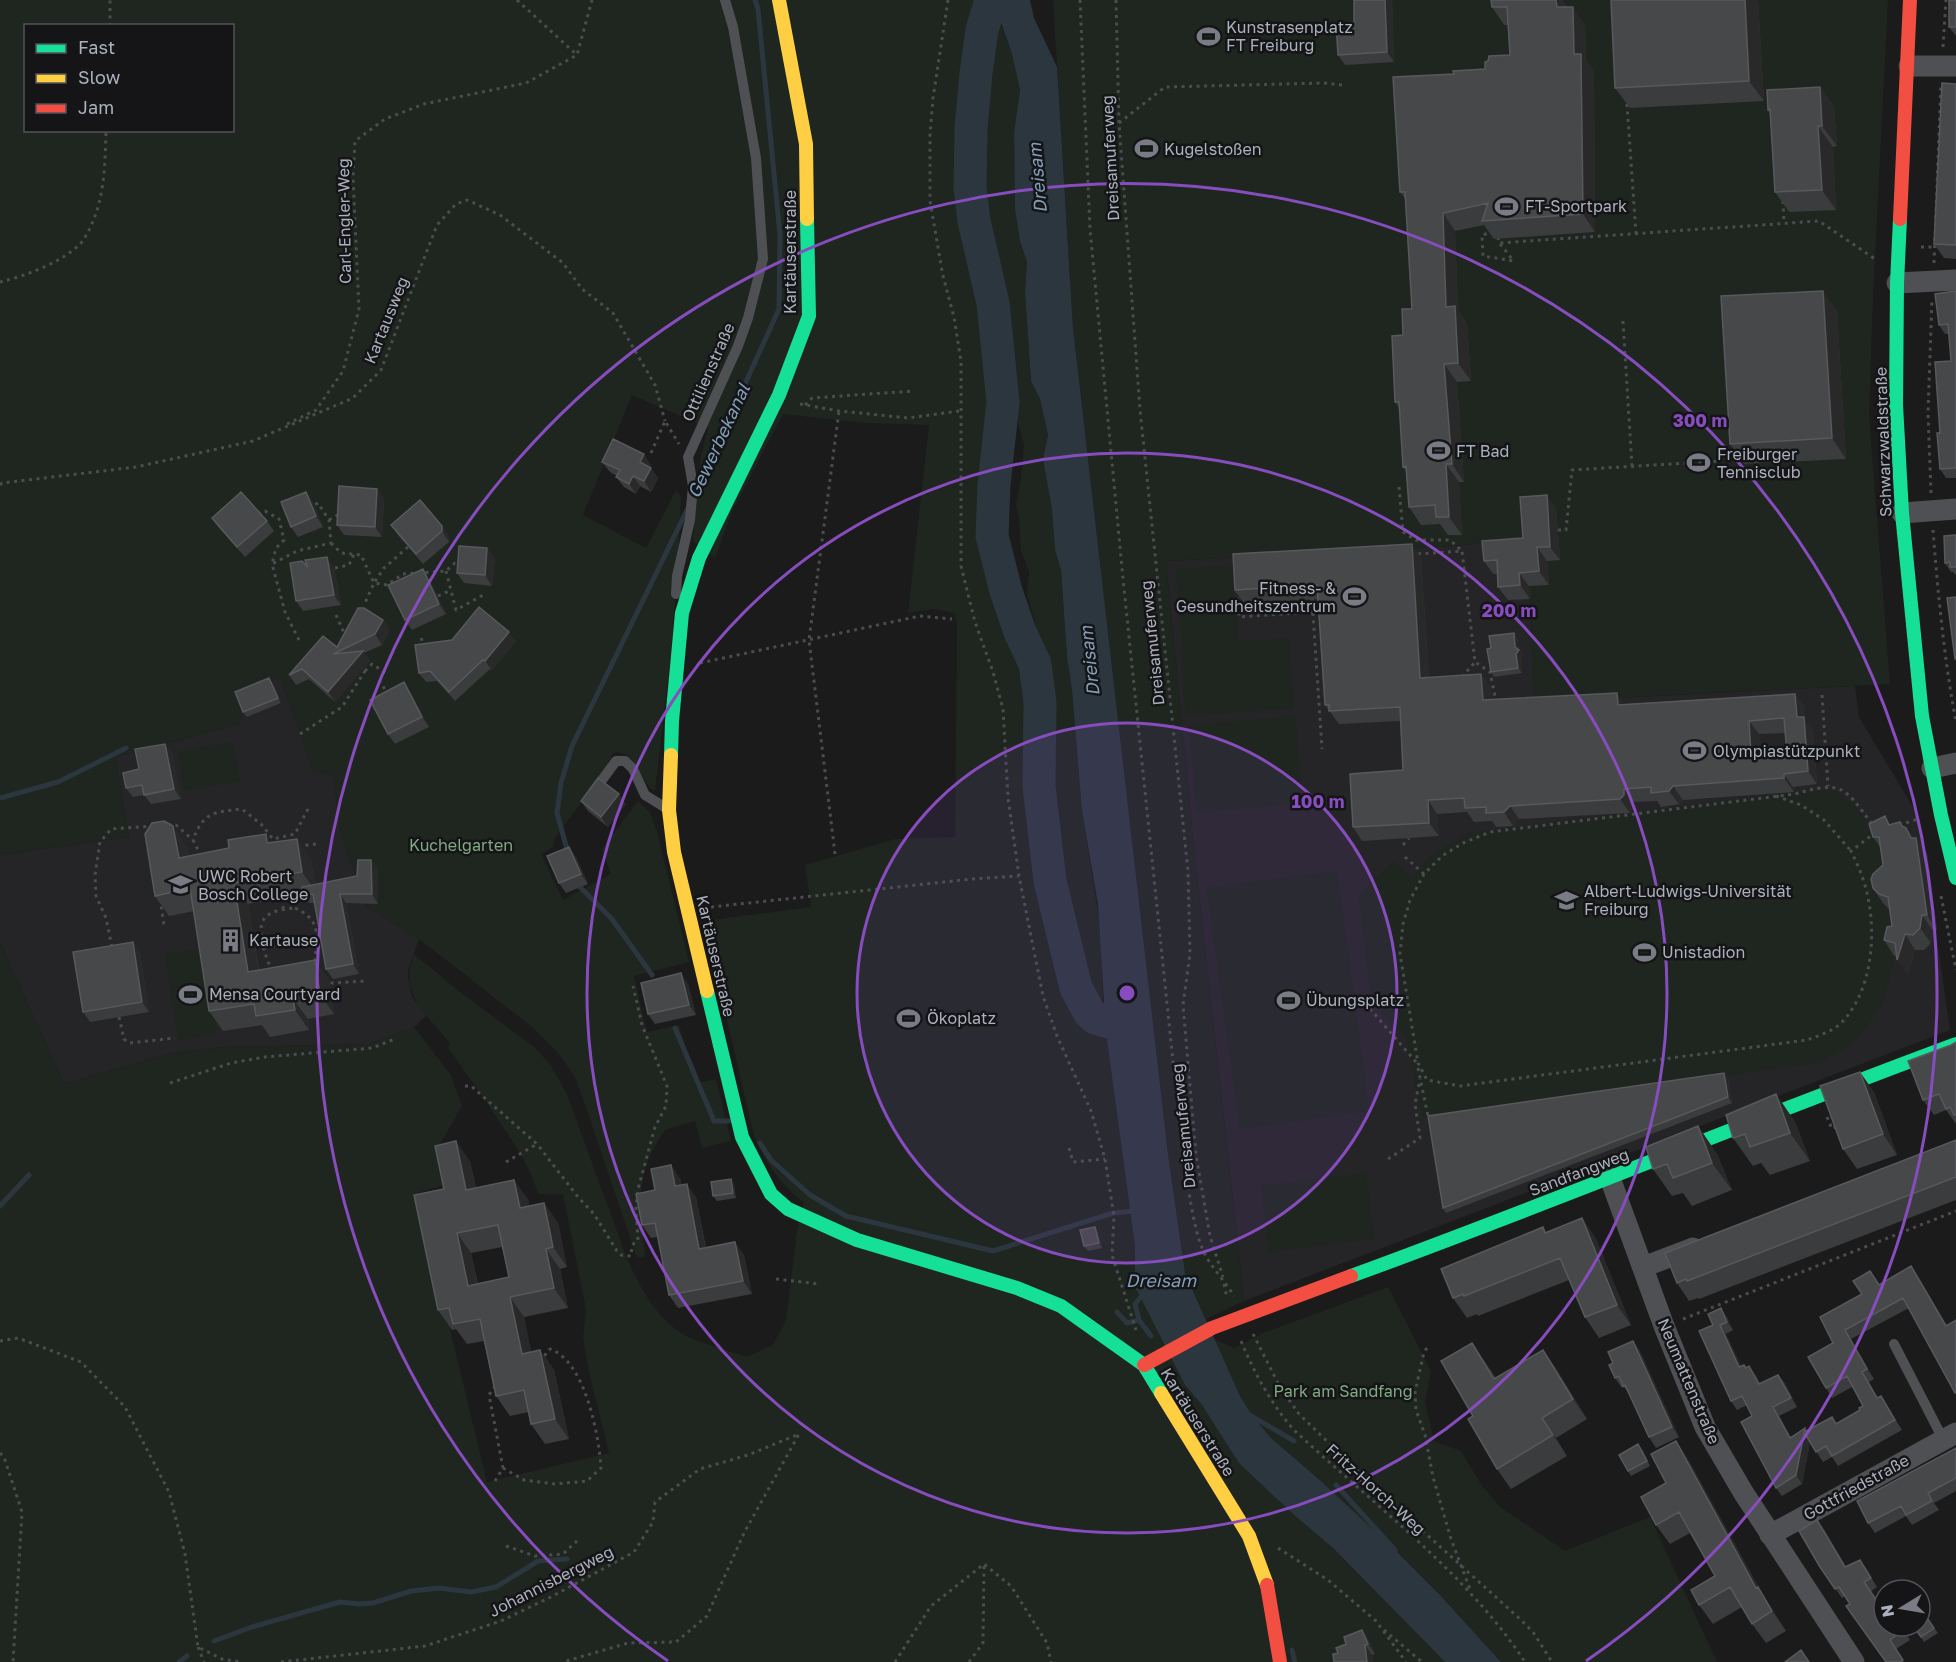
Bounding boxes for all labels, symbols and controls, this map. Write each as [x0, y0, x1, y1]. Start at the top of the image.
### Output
place label: Kunstrasenplatz FT Freiburg [1226, 17, 1353, 55]
sports icon: Kunstrasenplatz FT Freiburg [1195, 23, 1221, 49]
legend [24, 24, 234, 132]
text: Fast [78, 36, 115, 58]
text: Slow [78, 66, 121, 88]
street label: Dreisamuferweg [1097, 95, 1123, 221]
text: Jam [78, 96, 114, 118]
sports icon: Kugelstoßen [1133, 136, 1159, 162]
place label: Kugelstoßen [1164, 139, 1262, 159]
water label: Dreisam [1023, 141, 1051, 214]
street label: Carl-Engler-Weg [333, 158, 355, 284]
street label: Kartäuserstraße [780, 190, 800, 314]
sports icon: FT-Sportpark [1494, 193, 1520, 219]
place label: FT-Sportpark [1525, 196, 1627, 216]
street label: Kartausweg [359, 274, 413, 366]
street label: Ottilienstraße [677, 320, 739, 424]
street label: Schwarzwaldstraße [1870, 367, 1896, 517]
water label: Gewerbekanal [682, 379, 755, 501]
text: 300 m [1673, 409, 1727, 431]
sports icon: FT Bad [1425, 438, 1451, 464]
place label: FT Bad [1456, 441, 1509, 461]
place label: Freiburger Tennisclub [1717, 444, 1801, 482]
sports icon: Freiburger Tennisclub [1686, 450, 1712, 476]
place label: Fitness- & Gesundheitszentrum [1176, 578, 1336, 616]
street label: Dreisamuferweg [1135, 579, 1169, 707]
sports icon: Fitness- & Gesundheitszentrum [1341, 584, 1367, 610]
text: 200 m [1482, 599, 1536, 621]
water label: Dreisam [1074, 624, 1104, 697]
sports icon: Olympiastützpunkt [1682, 738, 1708, 764]
place label: Olympiastützpunkt [1713, 741, 1861, 761]
text: 100 m [1292, 790, 1344, 812]
park label: Kuchelgarten [409, 835, 513, 855]
place label: UWC Robert Bosch College [198, 866, 308, 904]
school or university icon: UWC Robert Bosch College [167, 872, 193, 898]
place label: Albert-Ludwigs-Universität Freiburg [1584, 881, 1792, 919]
school or university icon: Albert-Ludwigs-Universität Freiburg [1553, 887, 1579, 913]
street label: Kartäuserstraße [692, 893, 740, 1019]
building icon: Kartause [218, 927, 244, 953]
place label: Kartause [249, 930, 318, 950]
sports icon: Unistadion [1631, 939, 1657, 965]
place label: Unistadion [1662, 942, 1745, 962]
sports icon: Mensa Courtyard [178, 981, 204, 1007]
centre of rings [1117, 983, 1137, 1003]
place label: Mensa Courtyard [209, 984, 340, 1004]
sports icon: Übungsplatz [1275, 987, 1301, 1013]
place label: Übungsplatz [1306, 990, 1404, 1010]
sports icon: Ökoplatz [896, 1005, 922, 1031]
place label: Ökoplatz [927, 1008, 996, 1028]
street label: Dreisamuferweg [1166, 1062, 1200, 1190]
street label: Sandfangweg [1526, 1144, 1632, 1200]
water label: Dreisam [1126, 1269, 1197, 1291]
street label: Neumattenstraße [1654, 1315, 1724, 1447]
street label: Kartäuserstraße [1157, 1364, 1239, 1480]
park label: Park am Sandfang [1273, 1381, 1413, 1401]
street label: Fritz-Horch-Weg [1322, 1439, 1430, 1539]
street label: Gottfriedstraße [1800, 1450, 1912, 1524]
street label: Johannisbergweg [486, 1541, 616, 1621]
north arrow [1872, 1578, 1932, 1638]
text: N [1876, 1603, 1898, 1619]

